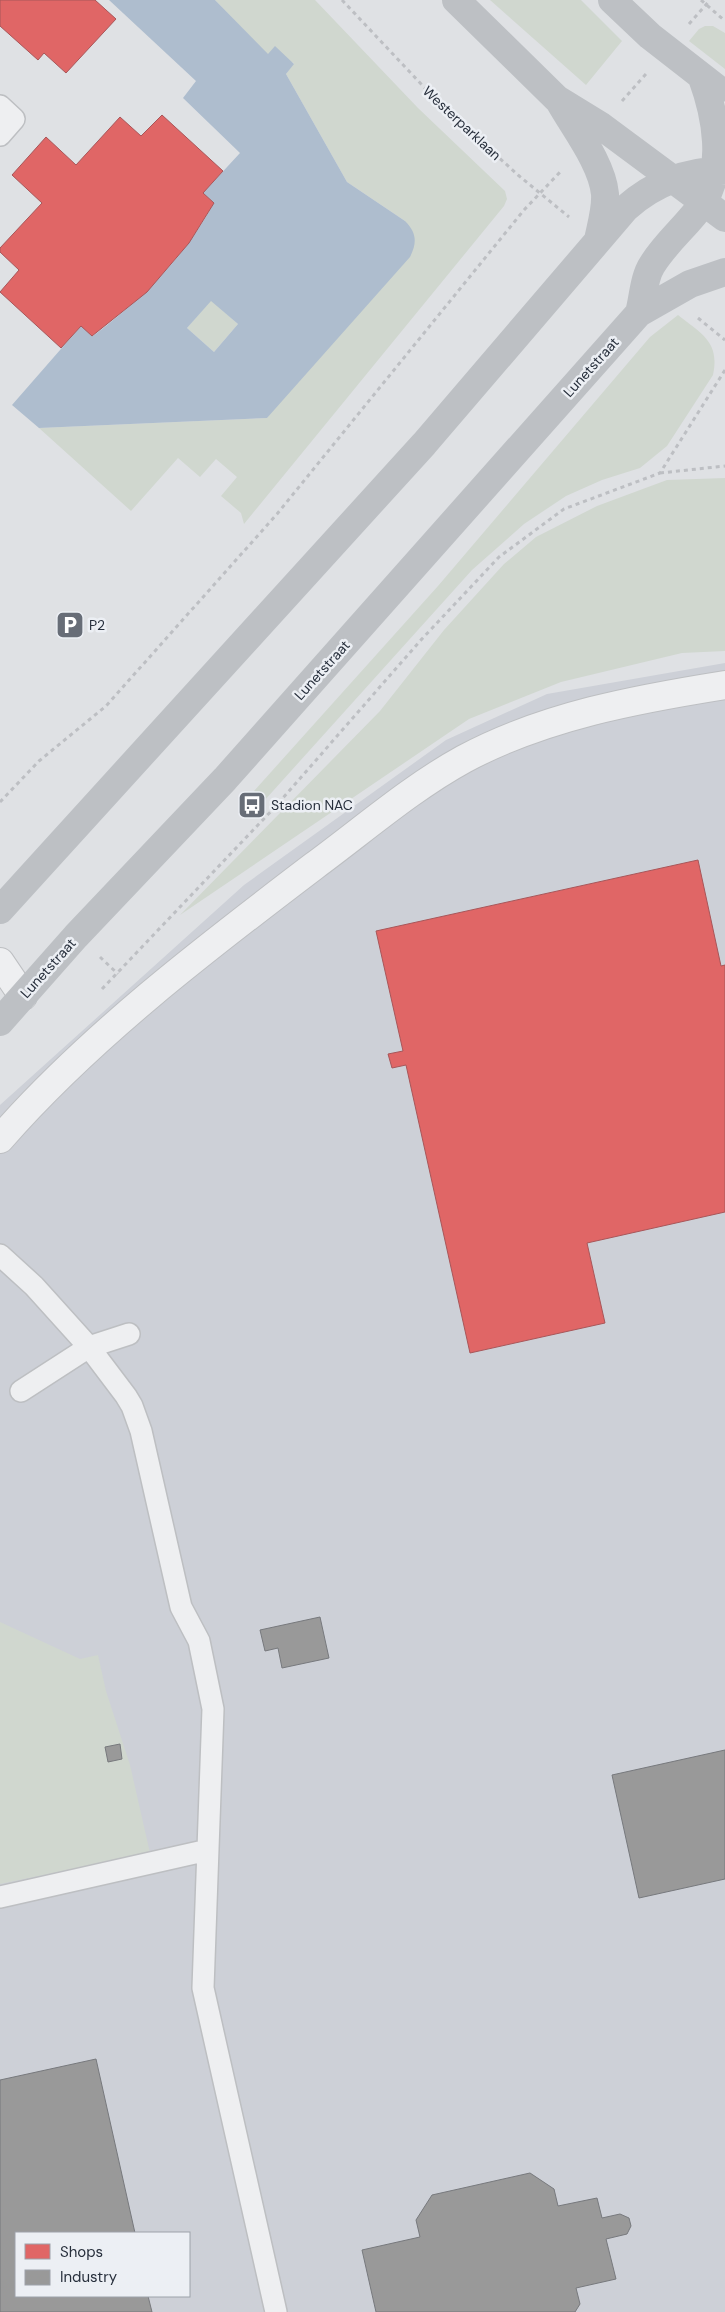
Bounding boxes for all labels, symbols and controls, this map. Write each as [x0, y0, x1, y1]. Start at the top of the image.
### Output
street label: Westerparklaan [419, 82, 505, 164]
street label: Lunetstraat [559, 333, 623, 401]
parking icon: P2 [55, 610, 85, 640]
place label: P2 [89, 616, 105, 634]
street label: Lunetstraat [290, 636, 354, 704]
bus stop icon: Stadion NAC [237, 790, 267, 820]
place label: Stadion NAC [271, 796, 353, 814]
street label: Lunetstraat [16, 934, 80, 1002]
legend [15, 2232, 190, 2297]
text: Shops [60, 2242, 103, 2262]
text: Industry [60, 2267, 118, 2287]

